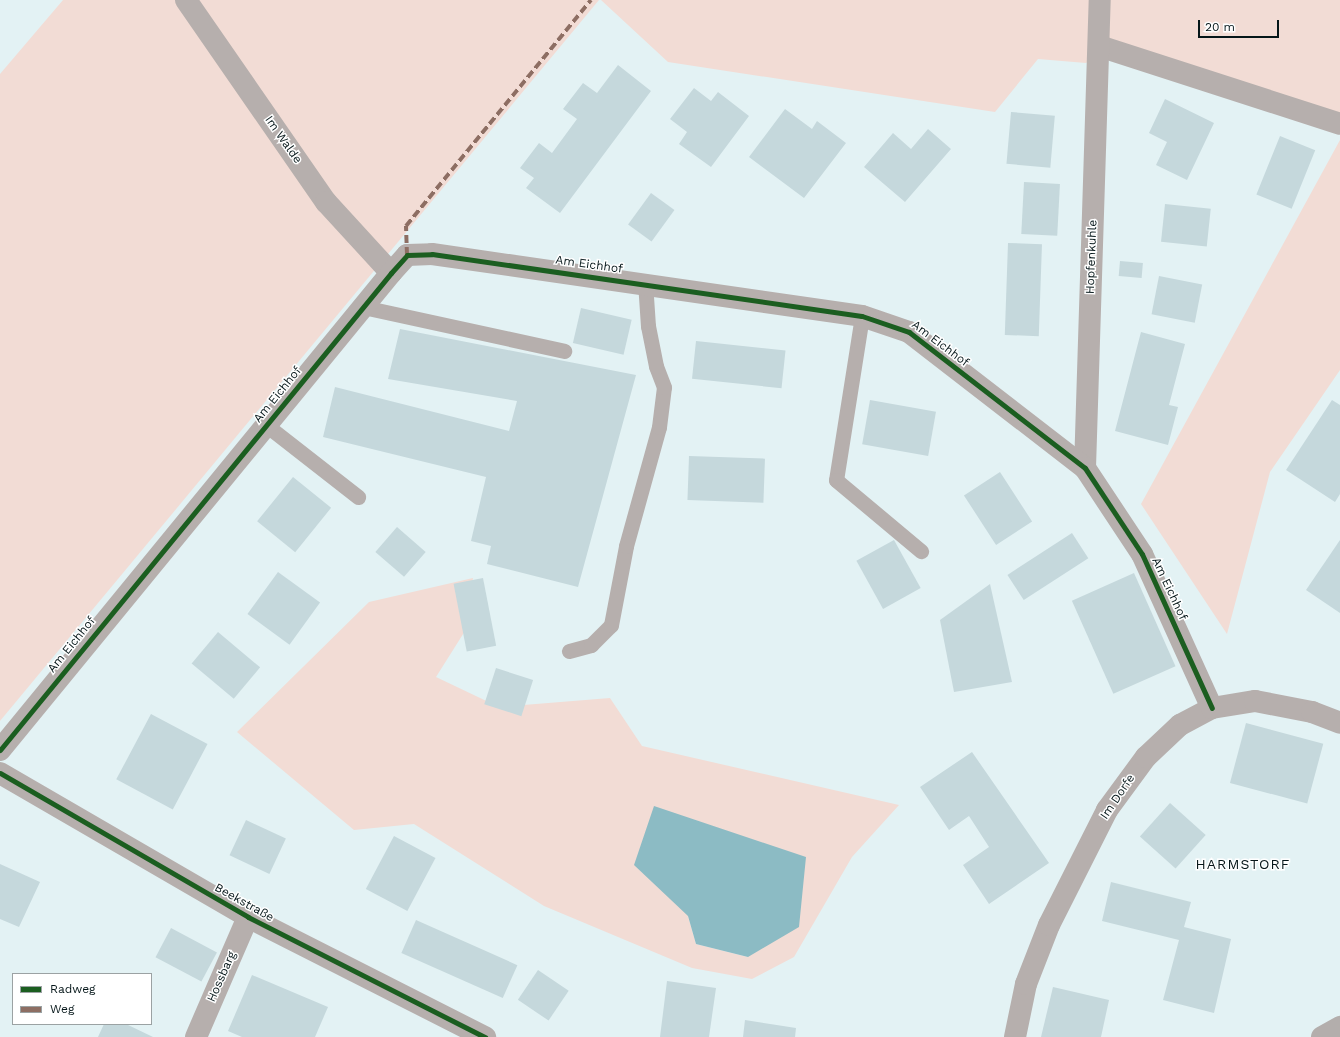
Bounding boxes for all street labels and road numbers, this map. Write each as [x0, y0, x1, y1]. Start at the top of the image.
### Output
street label: Im Walde [261, 113, 305, 167]
street label: Hopfenkuhle [1084, 220, 1100, 294]
street label: Am Eichhof [554, 253, 624, 277]
street label: Am Eichhof [909, 318, 971, 370]
street label: Am Eichhof [251, 364, 305, 426]
street label: Am Eichhof [1148, 555, 1190, 623]
street label: Am Eichhof [45, 614, 99, 676]
street label: Im Dorfe [1098, 772, 1138, 822]
street label: Beekstraße [212, 881, 276, 925]
street label: Hossbarg [204, 949, 240, 1005]

